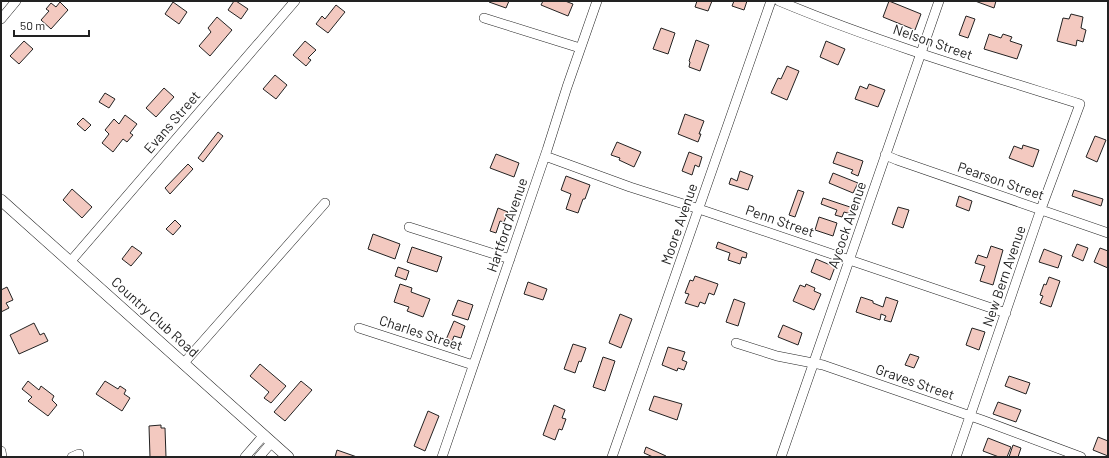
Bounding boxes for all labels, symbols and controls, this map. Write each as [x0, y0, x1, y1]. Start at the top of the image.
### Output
scale bar [14, 12, 89, 38]
text: 50 m [20, 18, 45, 32]
street label: Nelson Street [891, 20, 975, 63]
street label: Evans Street [140, 87, 203, 156]
street label: Pearson Street [956, 158, 1047, 203]
street label: Hartford Avenue [482, 175, 531, 274]
street label: Aycock Avenue [824, 179, 869, 271]
street label: Moore Avenue [657, 181, 700, 267]
street label: Penn Street [744, 201, 817, 240]
street label: New Bern Avenue [978, 223, 1029, 329]
street label: Country Club Road [108, 273, 202, 360]
street label: Charles Street [377, 311, 465, 354]
street label: Graves Street [874, 360, 957, 403]

